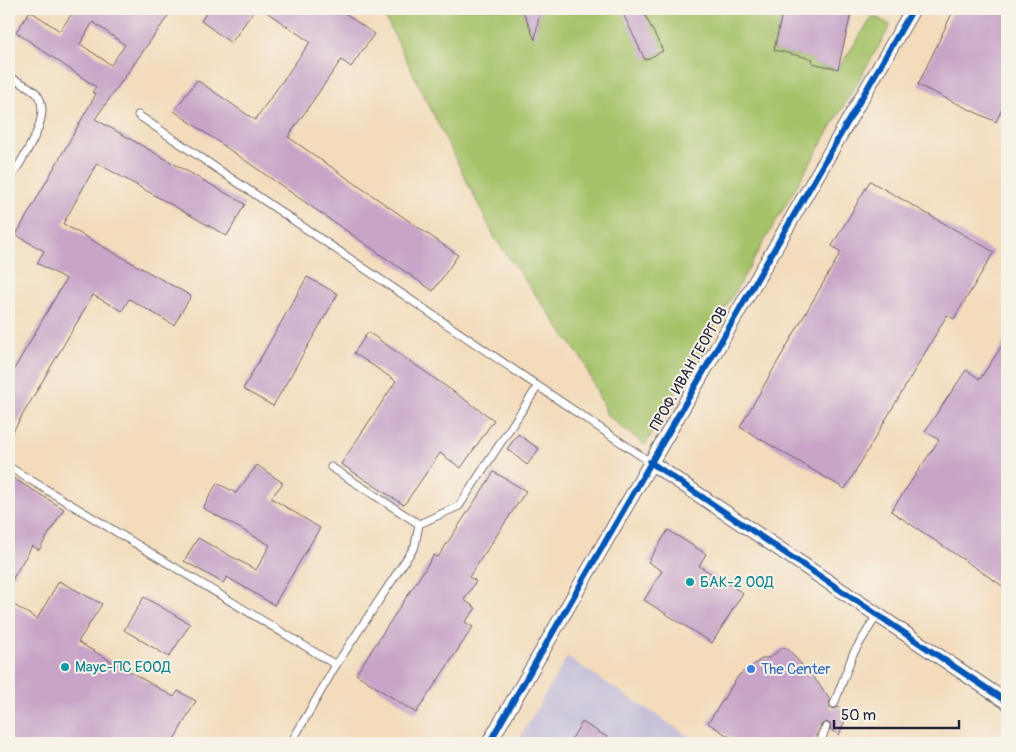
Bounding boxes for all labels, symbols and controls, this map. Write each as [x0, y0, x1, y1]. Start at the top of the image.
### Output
street label: ПРОФ. ИВАН ГЕОРГОВ [646, 304, 732, 434]
place label: БАК-2 ООД [700, 573, 774, 592]
marker: БАК-2 ООД [684, 576, 696, 588]
place label: Маус-ПС ЕООД [75, 658, 172, 677]
place label: The Center [761, 660, 831, 679]
marker: Маус-ПС ЕООД [59, 661, 71, 673]
marker: The Center [745, 663, 757, 675]
scale bar [834, 697, 958, 729]
text: 50 m [841, 706, 876, 725]

